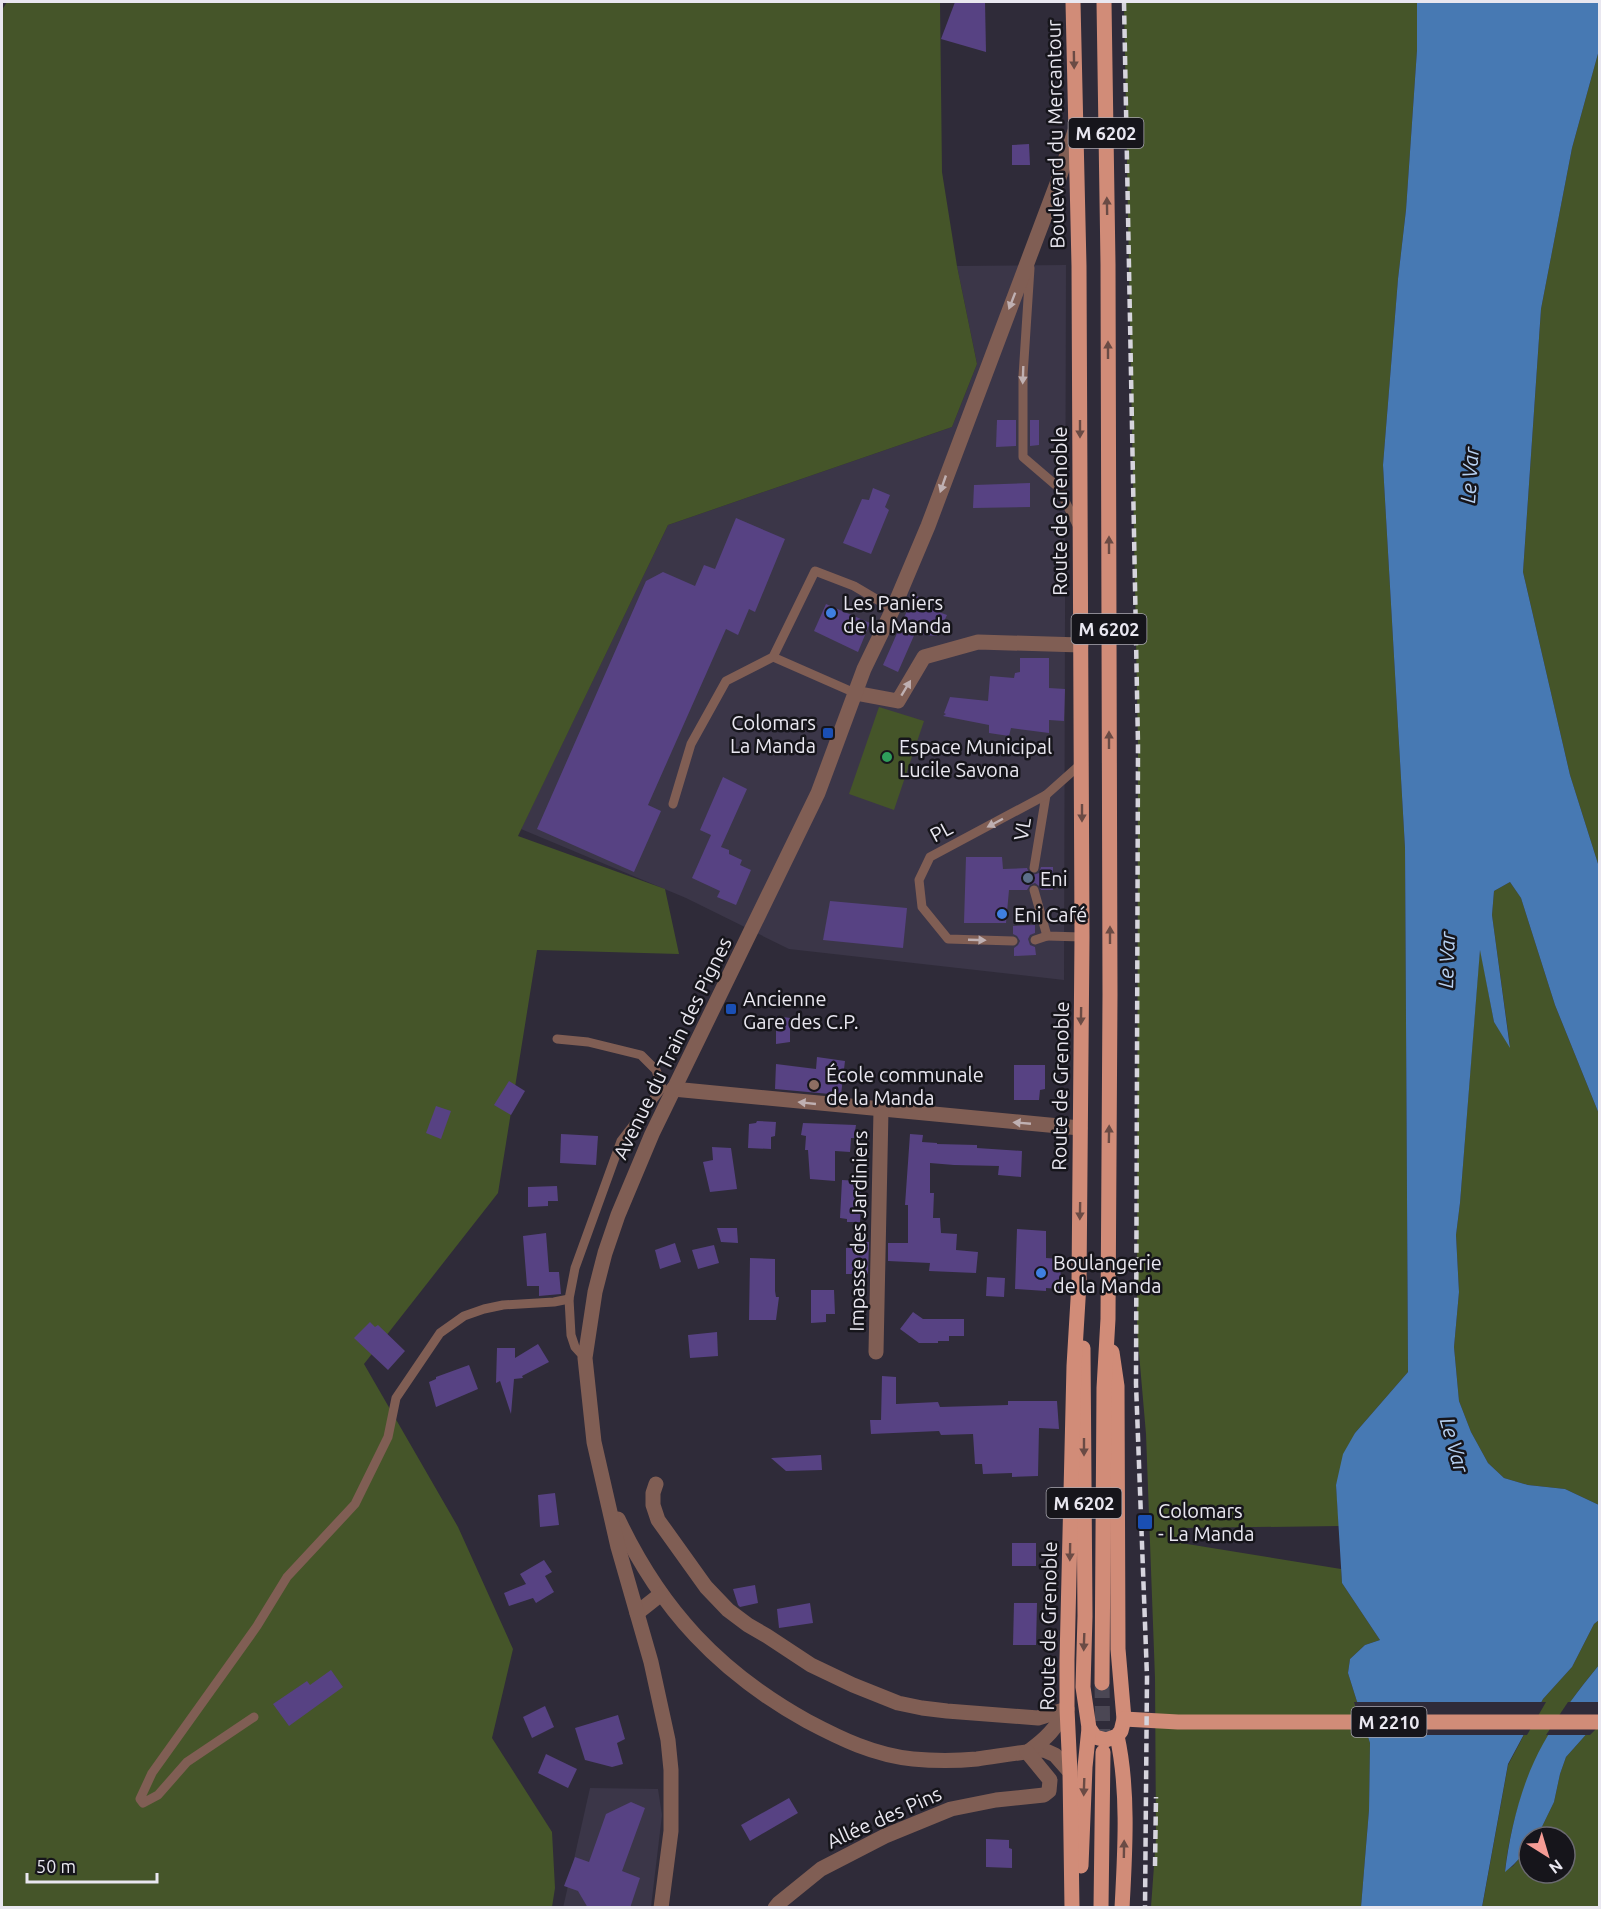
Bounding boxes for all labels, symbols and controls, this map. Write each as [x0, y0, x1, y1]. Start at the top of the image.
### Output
street label: Boulevard du Mercantour [1041, 19, 1068, 249]
one-way arrow [1069, 50, 1079, 69]
road number: M 6202 [1068, 118, 1144, 148]
one-way arrow [1102, 196, 1112, 215]
one-way arrow [1007, 292, 1017, 310]
one-way arrow [1103, 341, 1113, 360]
one-way arrow [1018, 365, 1028, 384]
one-way arrow [1075, 420, 1085, 439]
street label: Route de Grenoble [1048, 426, 1071, 596]
water label: Le Var [1455, 445, 1483, 504]
one-way arrow [938, 475, 948, 493]
one-way arrow [1104, 536, 1114, 555]
place label: Les Paniers de la Manda [843, 591, 952, 637]
marker: Les Paniers de la Manda [824, 606, 838, 620]
road number: M 6202 [1072, 614, 1146, 644]
one-way arrow [900, 680, 911, 696]
place label: Colomars La Manda [730, 711, 816, 757]
marker: Colomars La Manda [821, 726, 835, 740]
one-way arrow [1104, 731, 1114, 750]
place label: Espace Municipal Lucile Savona [899, 735, 1052, 781]
marker: Espace Municipal Lucile Savona [880, 750, 894, 764]
one-way arrow [1077, 804, 1087, 823]
street label: PL [926, 816, 956, 846]
street label: VL [1009, 816, 1035, 842]
one-way arrow [986, 818, 1003, 828]
place label: Eni [1040, 867, 1068, 890]
marker: Eni [1021, 871, 1035, 885]
place label: Eni Café [1014, 903, 1087, 926]
marker: Eni Café [995, 907, 1009, 921]
one-way arrow [1105, 926, 1115, 945]
water label: Le Var [1433, 930, 1459, 989]
street label: Avenue du Train des Pignes [608, 933, 736, 1163]
one-way arrow [967, 935, 986, 944]
place label: Ancienne Gare des C.P. [743, 987, 859, 1033]
street label: Route de Grenoble [1047, 1001, 1073, 1171]
marker: Ancienne Gare des C.P. [724, 1002, 738, 1016]
one-way arrow [1077, 1007, 1086, 1026]
place label: École communale de la Manda [826, 1063, 984, 1109]
marker: École communale de la Manda [807, 1078, 821, 1092]
one-way arrow [798, 1098, 817, 1108]
one-way arrow [1013, 1118, 1032, 1128]
one-way arrow [1104, 1125, 1113, 1144]
street label: Impasse des Jardiniers [845, 1130, 871, 1332]
one-way arrow [1075, 1202, 1085, 1221]
place label: Boulangerie de la Manda [1053, 1251, 1162, 1297]
marker: Boulangerie de la Manda [1034, 1266, 1048, 1280]
water label: Le Var [1436, 1415, 1475, 1476]
one-way arrow [1079, 1437, 1089, 1456]
road number: M 6202 [1046, 1488, 1122, 1518]
place label: Colomars - La Manda [1158, 1499, 1254, 1545]
marker: Colomars - La Manda [1136, 1513, 1154, 1531]
street label: Route de Grenoble [1035, 1541, 1061, 1711]
one-way arrow [1065, 1542, 1074, 1561]
one-way arrow [1079, 1632, 1089, 1651]
road number: M 2210 [1352, 1707, 1426, 1737]
one-way arrow [1079, 1777, 1089, 1796]
street label: Allée des Pins [823, 1781, 945, 1853]
north arrow [1517, 1825, 1577, 1885]
one-way arrow [1119, 1840, 1128, 1859]
scale bar [27, 1846, 158, 1884]
text: 50 m [36, 1856, 76, 1876]
text: N [1546, 1856, 1566, 1878]

